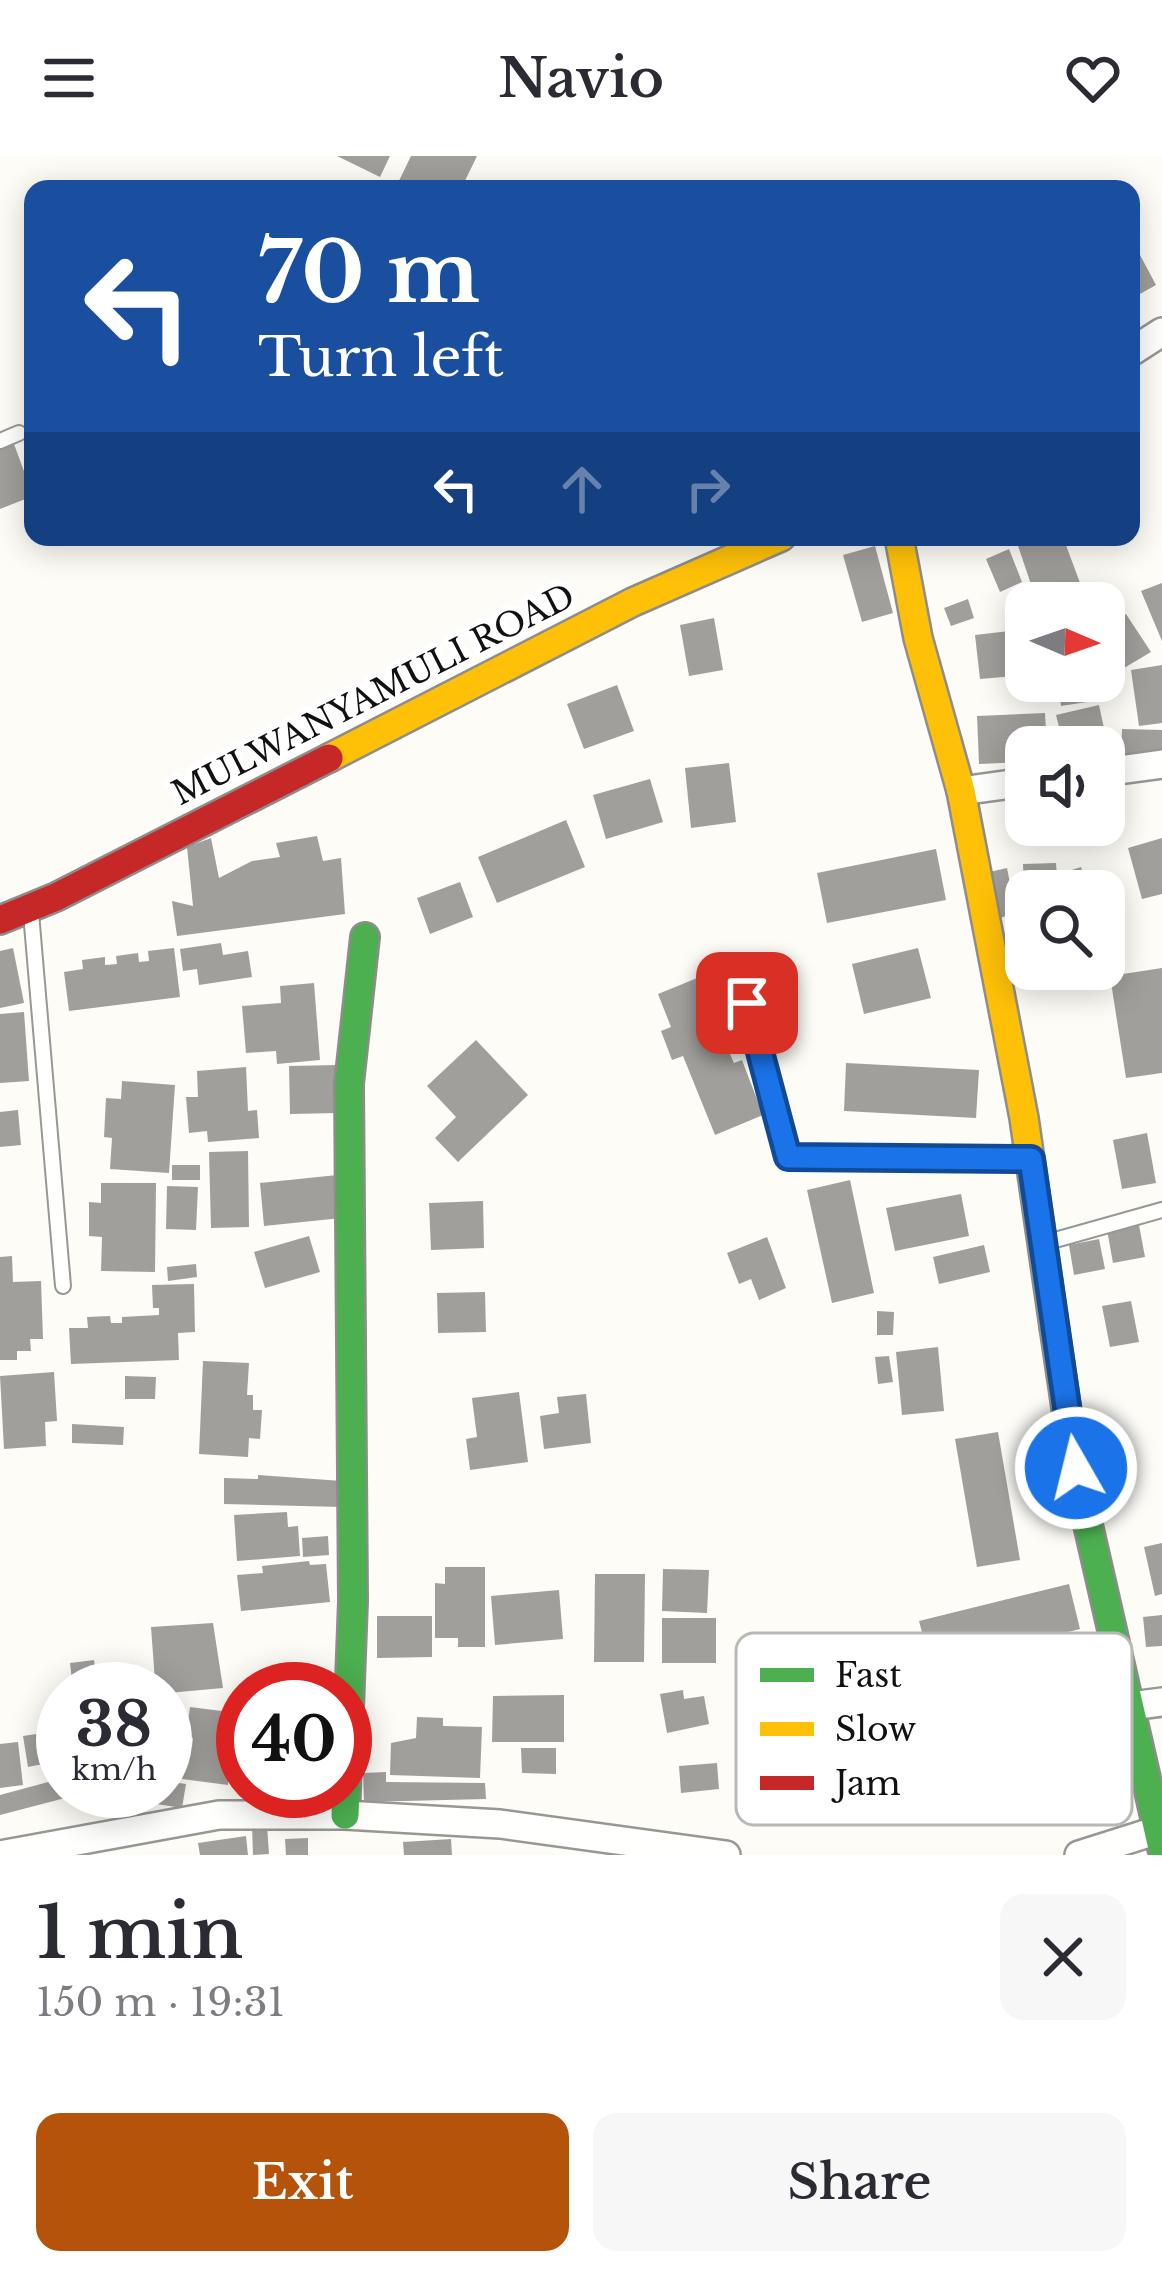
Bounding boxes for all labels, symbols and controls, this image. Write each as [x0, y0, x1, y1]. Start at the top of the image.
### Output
icon: menu [36, 45, 102, 111]
text: Navio [498, 45, 664, 112]
icon: heart [1060, 45, 1126, 111]
text: 70 m [258, 221, 480, 325]
icon: left [60, 228, 216, 384]
text: Turn left [258, 324, 504, 391]
icon: left [423, 456, 489, 522]
icon: ahead [549, 456, 615, 522]
icon: right [675, 456, 741, 522]
street label: MULWANYAMULI ROAD [165, 575, 581, 814]
north arrow [1005, 582, 1125, 702]
map controls [1005, 582, 1125, 990]
button: sound [1005, 726, 1125, 846]
button: search [1005, 870, 1125, 990]
pin [696, 952, 798, 1054]
icon: arrive [714, 970, 780, 1036]
position arrow [1013, 1405, 1139, 1531]
legend [736, 1633, 1132, 1825]
text: Fast [835, 1655, 902, 1696]
speed limit sign: 40 [216, 1662, 372, 1818]
text: 38 [76, 1688, 152, 1762]
text: Slow [835, 1709, 916, 1750]
text: km/h [71, 1751, 157, 1788]
text: Jam [831, 1763, 901, 1804]
text: 1 min [36, 1888, 243, 1977]
button: close [1000, 1894, 1126, 2020]
text: 150 m · 19:31 [36, 1978, 285, 2027]
button: Exit [36, 2113, 569, 2251]
button: Share [593, 2113, 1126, 2251]

